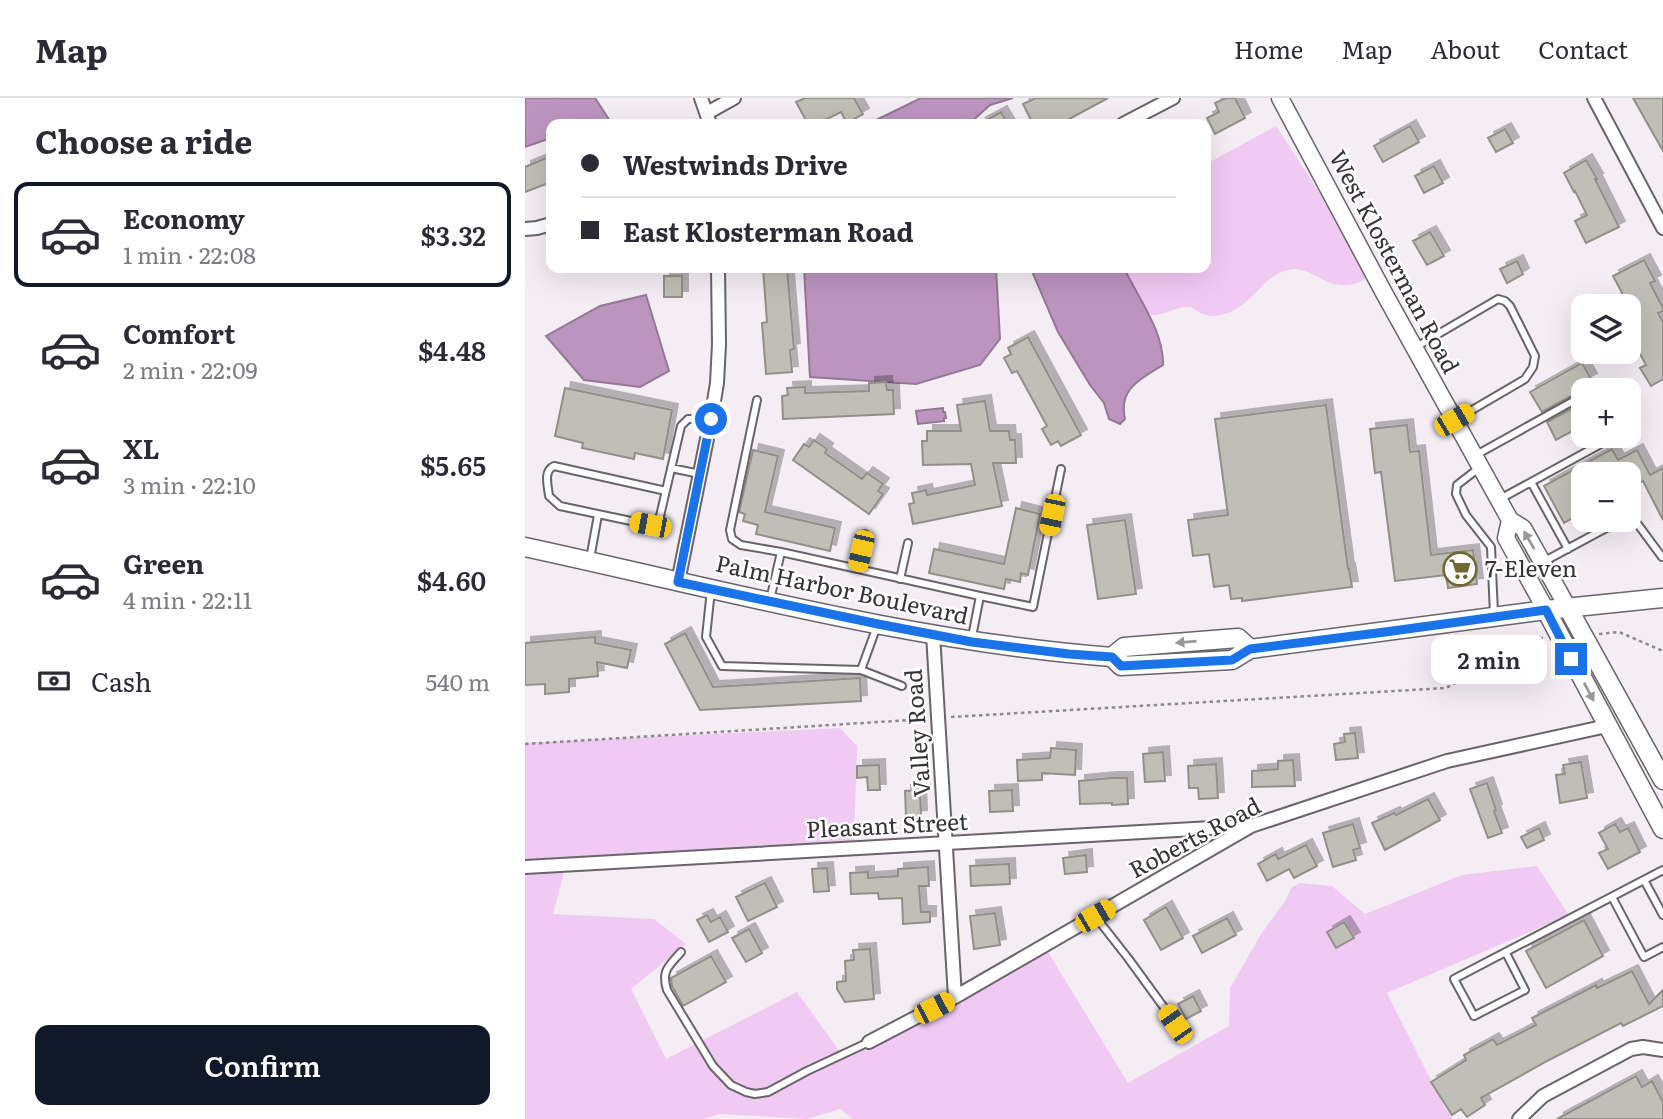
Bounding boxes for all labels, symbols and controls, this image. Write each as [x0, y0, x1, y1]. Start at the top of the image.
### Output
text: Map [35, 24, 108, 73]
text: Home [1234, 31, 1303, 66]
text: Map [1341, 31, 1392, 66]
text: About [1430, 31, 1500, 66]
text: Contact [1538, 31, 1628, 66]
text: Choose a ride [35, 116, 252, 164]
street label: West Klosterman Road [1322, 143, 1469, 379]
text: Westwinds Drive [623, 144, 848, 183]
text: Economy [123, 198, 245, 237]
icon: car [39, 203, 102, 266]
text: East Klosterman Road [623, 211, 914, 250]
text: $3.32 [421, 215, 486, 254]
text: 1 min · 22:08 [123, 237, 256, 271]
map controls [1571, 294, 1641, 532]
button: layers [1571, 294, 1641, 364]
text: Comfort [123, 313, 235, 352]
icon: car [39, 318, 102, 381]
text: $4.48 [418, 330, 486, 369]
text: 2 min · 22:09 [123, 352, 258, 386]
button: + [1571, 378, 1641, 448]
car [1431, 400, 1478, 440]
route start [695, 403, 727, 435]
text: XL [123, 428, 160, 467]
icon: car [39, 433, 102, 496]
text: $5.65 [420, 445, 486, 484]
button: − [1571, 462, 1641, 532]
text: 3 min · 22:10 [123, 467, 256, 501]
car [1038, 492, 1067, 538]
car [628, 511, 673, 539]
car [847, 528, 876, 574]
one-way arrow [1523, 530, 1535, 550]
text: Green [123, 543, 204, 582]
street label: Palm Harbor Boulevard [713, 545, 972, 631]
icon: car [39, 548, 102, 611]
supermarket icon: 7-Eleven [1441, 550, 1479, 588]
place label: 7-Eleven [1485, 550, 1577, 584]
text: $4.60 [417, 560, 486, 599]
text: 4 min · 22:11 [123, 582, 252, 616]
callout: 2 min [1431, 634, 1546, 684]
one-way arrow [1175, 637, 1197, 648]
text: 2 min [1457, 642, 1521, 676]
route end [1555, 643, 1587, 675]
text: Cash [91, 661, 152, 700]
icon: cash [35, 662, 73, 700]
text: 540 m [425, 664, 490, 698]
street label: Valley Road [895, 668, 937, 798]
one-way arrow [1583, 682, 1595, 702]
street label: Roberts Road [1122, 787, 1266, 885]
street label: Pleasant Street [805, 803, 969, 845]
car [1072, 896, 1119, 936]
car [911, 989, 958, 1027]
car [1155, 1001, 1196, 1047]
button: Confirm [35, 1025, 490, 1105]

